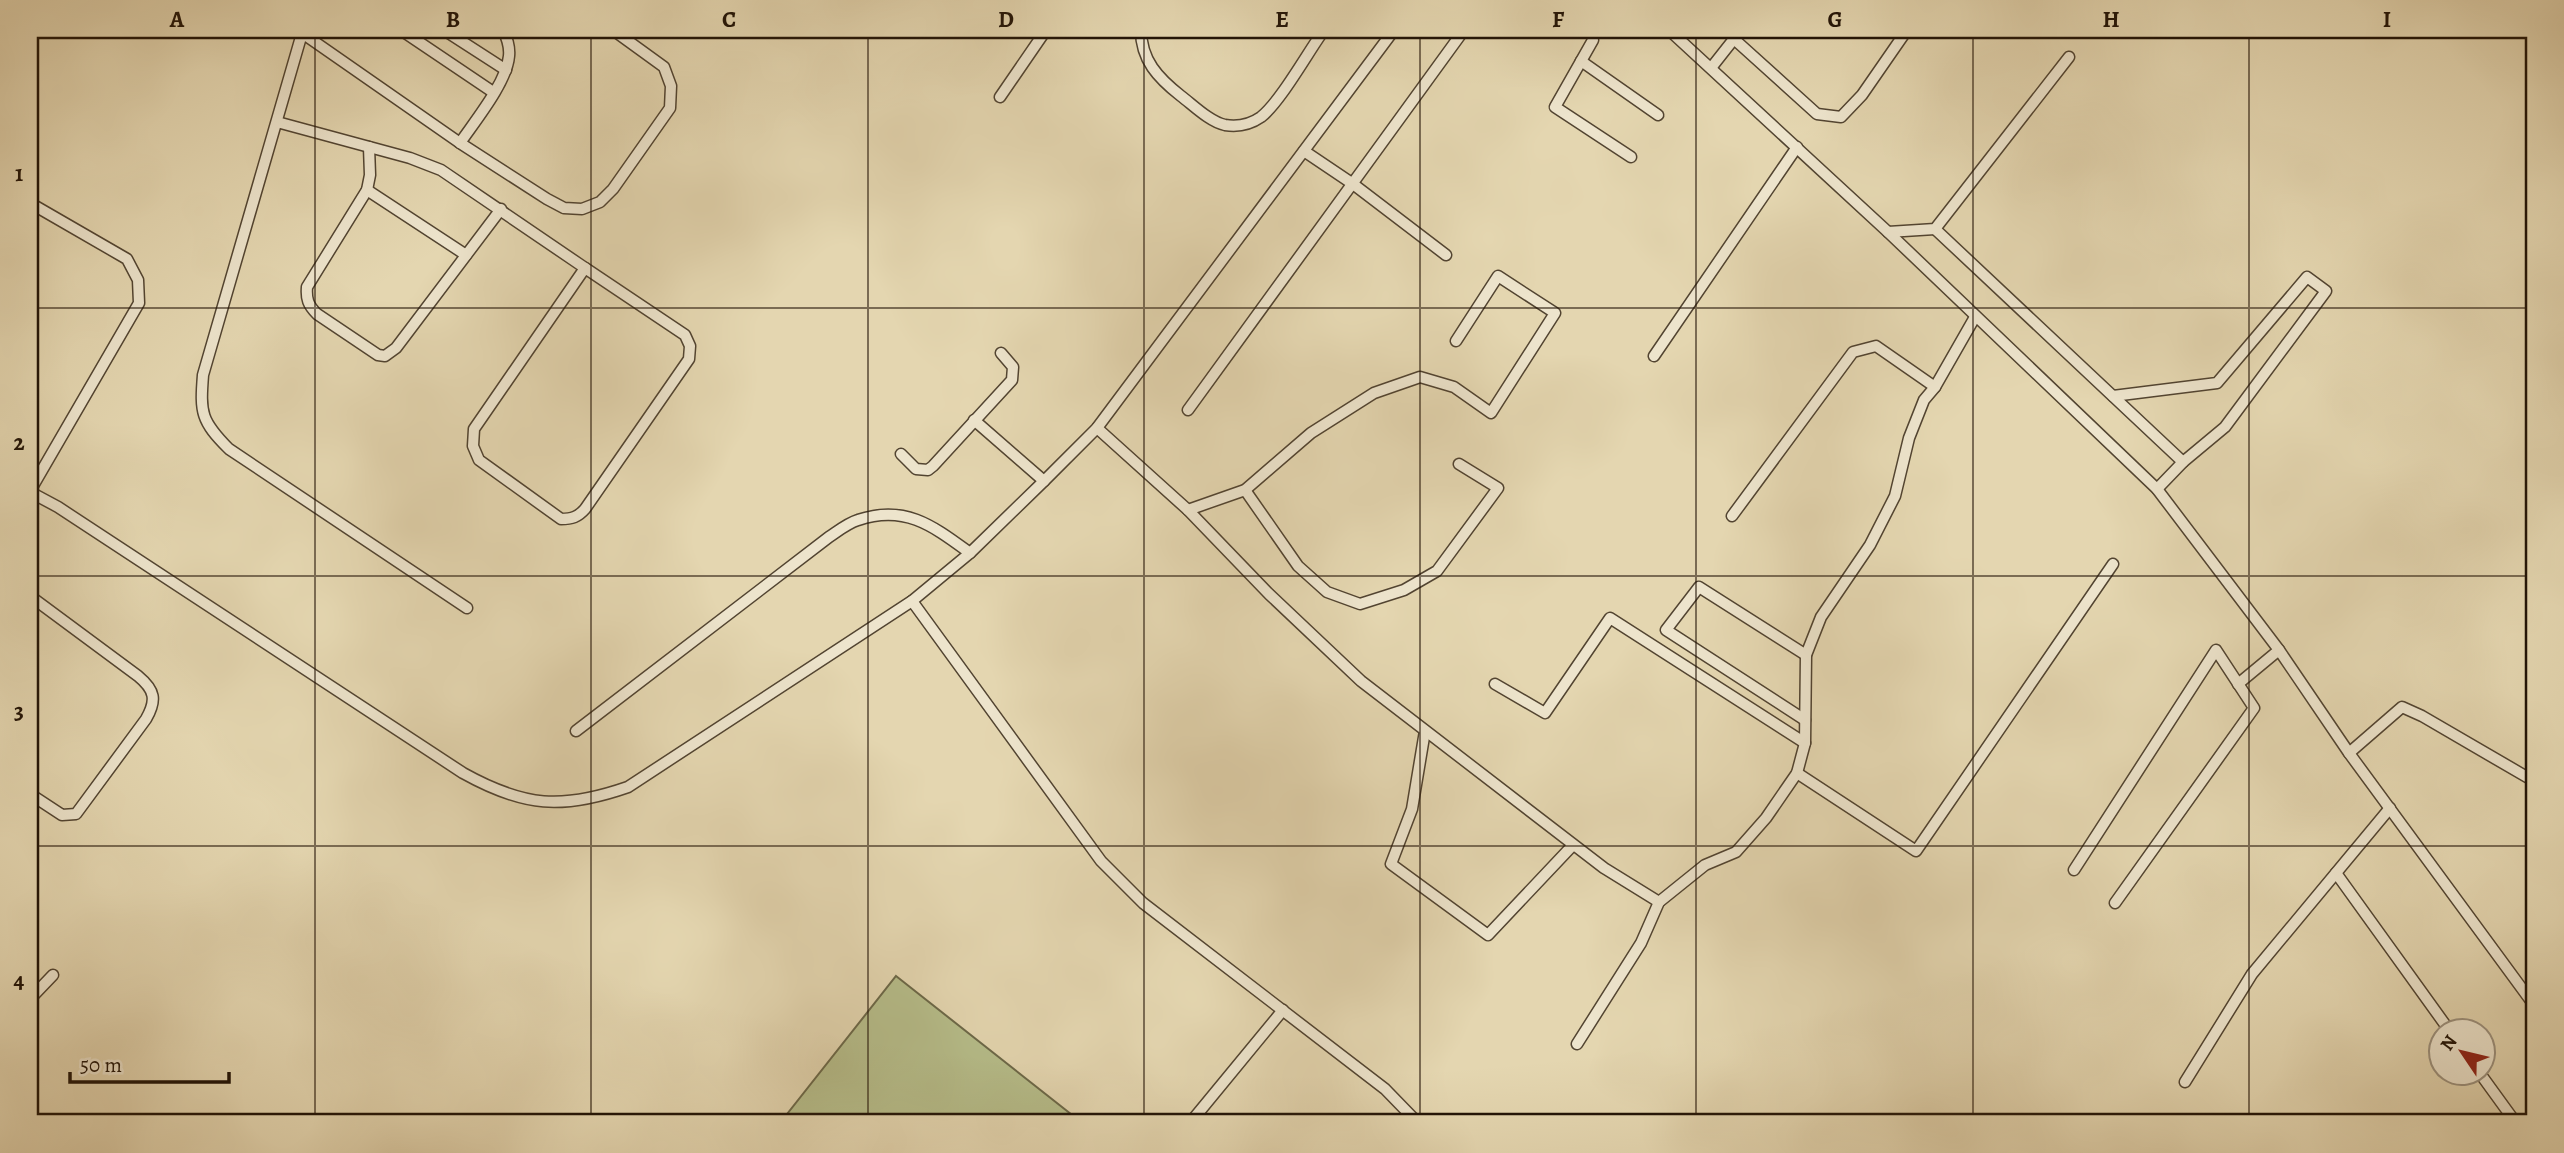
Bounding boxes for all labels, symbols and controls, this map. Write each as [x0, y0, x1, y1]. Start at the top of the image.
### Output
text: A [169, 4, 185, 35]
text: B [446, 4, 460, 35]
text: C [722, 4, 736, 35]
text: D [998, 4, 1014, 35]
text: E [1275, 4, 1289, 35]
text: F [1552, 4, 1565, 35]
text: G [1827, 4, 1843, 35]
text: H [2102, 4, 2120, 35]
text: I [2383, 4, 2391, 35]
text: 1 [15, 158, 23, 189]
text: 2 [13, 427, 25, 458]
text: 3 [14, 696, 24, 727]
text: 4 [14, 965, 25, 996]
north arrow [2428, 1016, 2498, 1086]
text: N [2434, 1030, 2464, 1056]
scale bar [70, 1041, 229, 1085]
text: 50 m [80, 1051, 122, 1079]

